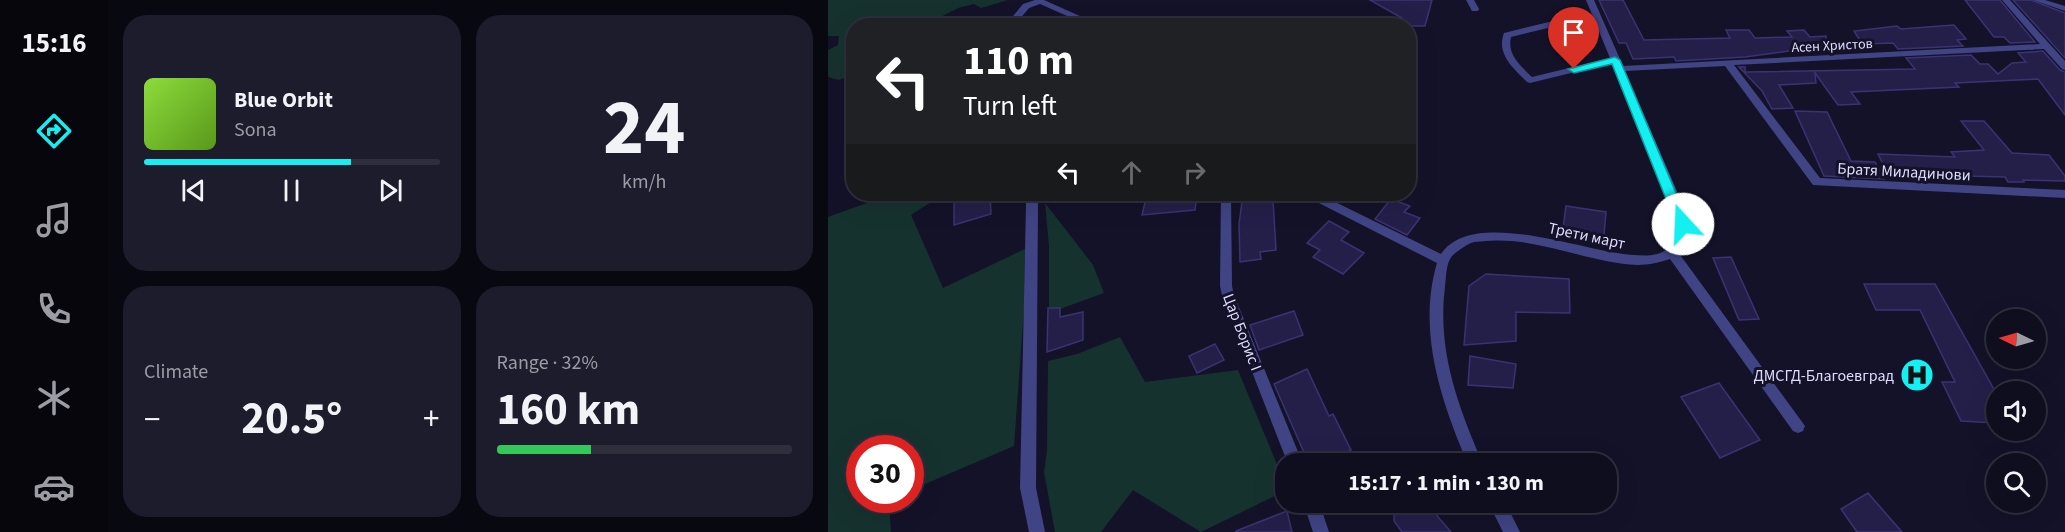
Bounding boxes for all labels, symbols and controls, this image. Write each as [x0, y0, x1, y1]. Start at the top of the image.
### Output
pin [1548, 7, 1599, 69]
icon: arrive [1557, 16, 1590, 49]
text: 15:16 [21, 24, 87, 63]
text: 110 m [963, 31, 1074, 91]
street label: Асен Христов [1791, 34, 1873, 58]
icon: left [864, 42, 942, 120]
text: 24 [603, 73, 685, 184]
text: Blue Orbit [234, 84, 333, 116]
text: Turn left [963, 87, 1057, 126]
icon: directions [33, 110, 75, 152]
text: Sona [234, 116, 277, 144]
icon: left [1052, 156, 1085, 189]
icon: ahead [1115, 156, 1148, 189]
icon: right [1178, 156, 1211, 189]
street label: Братя Миладинови [1837, 158, 1971, 186]
text: km/h [622, 168, 666, 196]
icon: previous [177, 174, 210, 207]
icon: pause [275, 174, 308, 207]
icon: next [374, 174, 407, 207]
position arrow [1651, 192, 1715, 256]
icon: music [33, 199, 75, 241]
street label: Трети март [1546, 217, 1627, 255]
icon: phone [33, 288, 75, 330]
street label: Цар Борис I [1217, 291, 1267, 374]
north arrow [1986, 309, 2046, 369]
map controls [1986, 309, 2046, 513]
text: Range · 32% [497, 349, 598, 377]
hospital icon: ДМСГД-Благоевград [1899, 357, 1935, 393]
text: Climate [144, 358, 208, 386]
place label: ДМСГД-Благоевград [1754, 365, 1894, 387]
icon: climate [33, 377, 75, 419]
text: 160 km [497, 378, 640, 442]
button: sound [1986, 381, 2046, 441]
text: 20.5° [241, 387, 342, 451]
text: − [144, 396, 160, 443]
text: + [423, 396, 440, 443]
speed limit sign: 30 [846, 435, 924, 513]
button: search [1986, 453, 2046, 513]
icon: car [33, 466, 75, 508]
text: 15:17 · 1 min · 130 m [1348, 467, 1544, 499]

